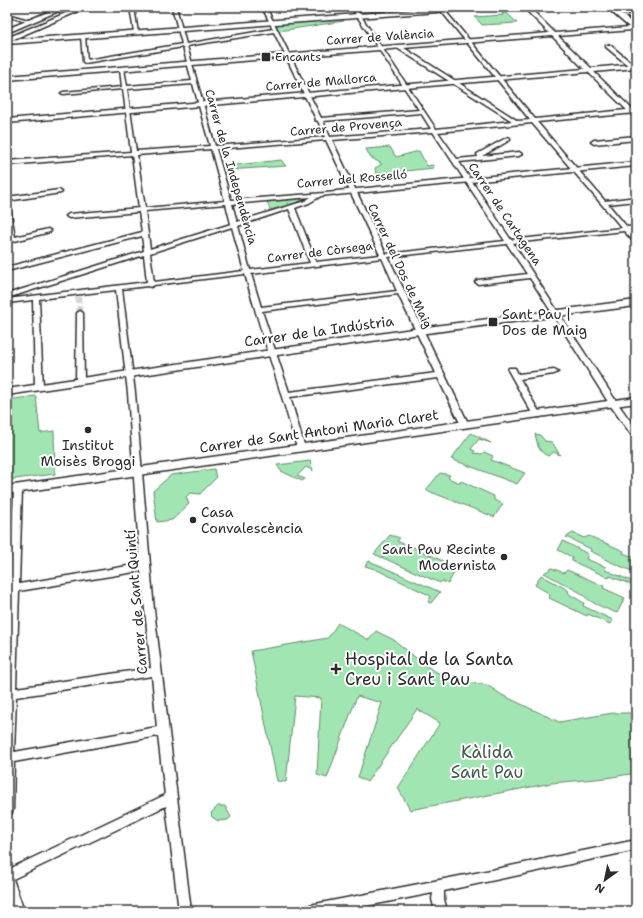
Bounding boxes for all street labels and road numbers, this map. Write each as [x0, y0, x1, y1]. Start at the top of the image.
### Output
street label: Carrer de València [326, 25, 435, 49]
street label: Carrer de Mallorca [265, 69, 377, 95]
street label: Carrer de la Independència [201, 87, 261, 247]
street label: Carrer de Provença [290, 114, 403, 140]
street label: Carrer de Cartagena [465, 160, 546, 269]
street label: Carrer del Rosselló [296, 166, 408, 192]
street label: Carrer del Dos de Maig [364, 201, 436, 331]
street label: Carrer de Còrsega [266, 238, 374, 266]
street label: Carrer de la Indústria [243, 312, 395, 350]
street label: Carrer de Sant Antoni Maria Claret [198, 405, 440, 457]
street label: Carrer de Sant Quintí [121, 529, 151, 675]

